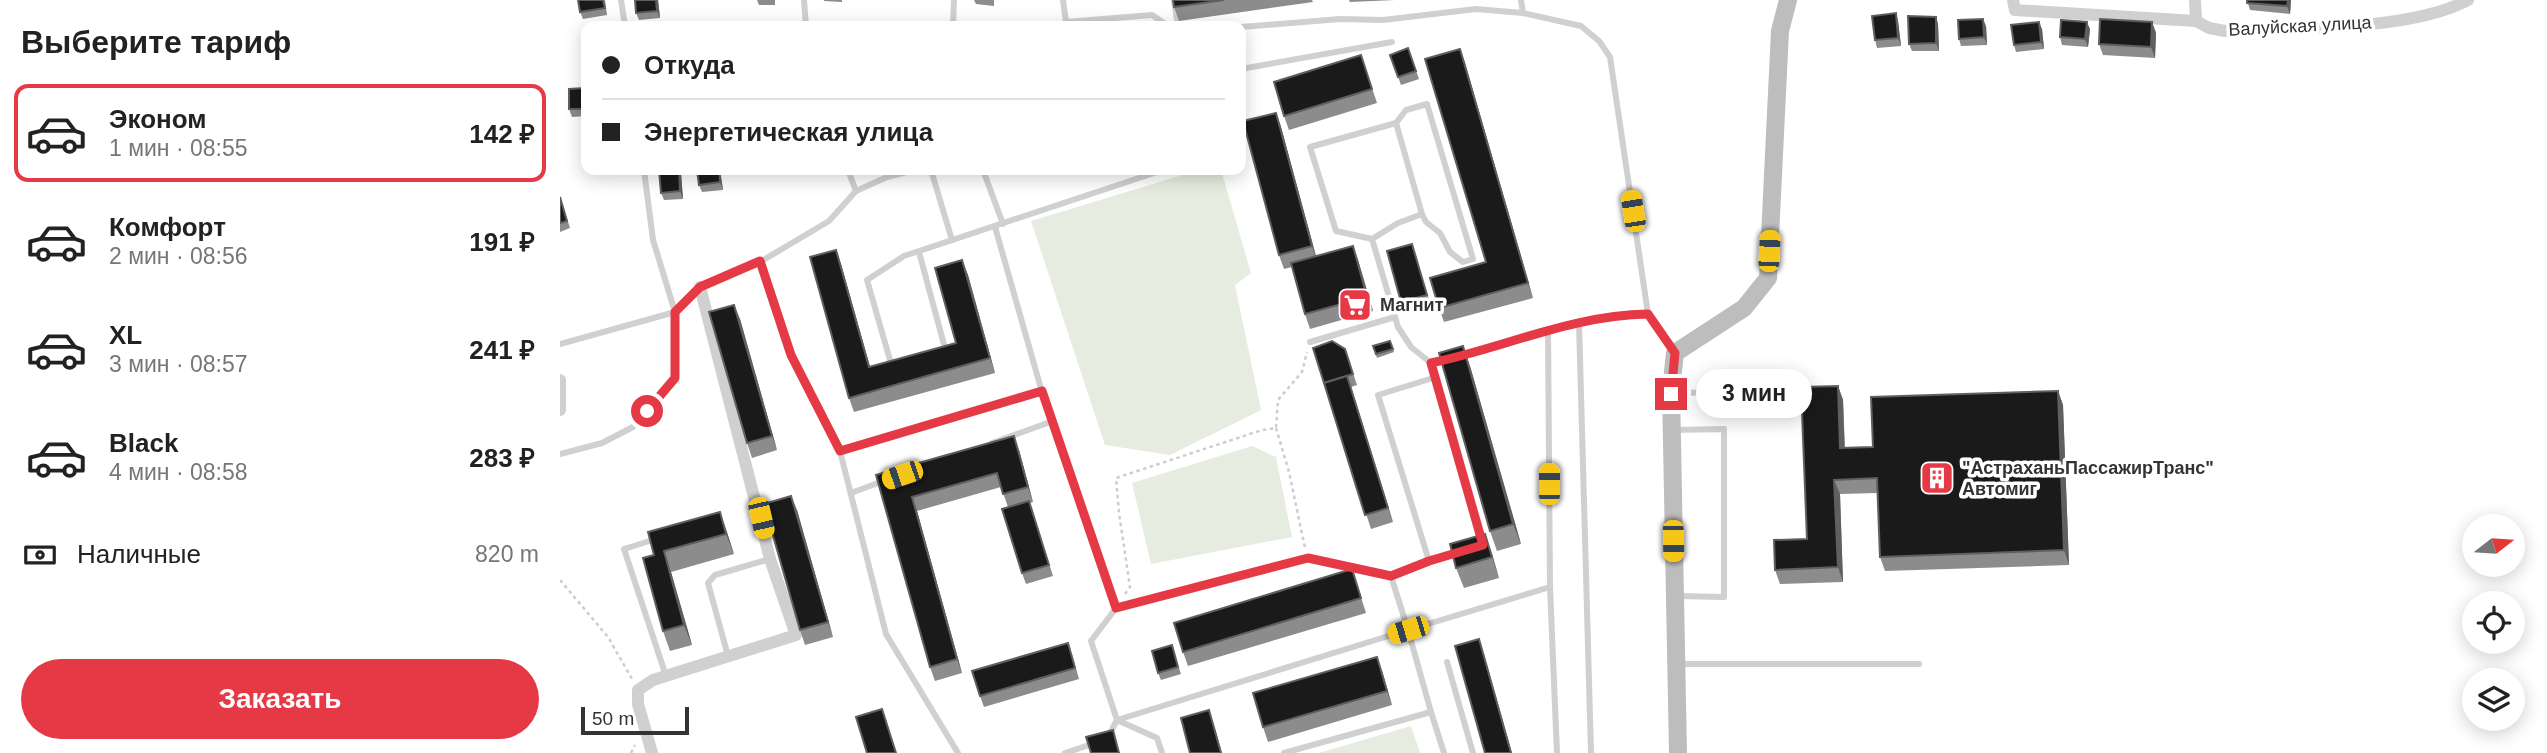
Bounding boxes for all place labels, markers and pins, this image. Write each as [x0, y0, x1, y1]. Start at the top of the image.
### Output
supermarket icon: Магнит [1336, 286, 1374, 324]
place label: Магнит [1380, 295, 1444, 315]
place label: "АстраханьПассажирТранс" Автомиг [1962, 458, 2214, 499]
building icon: "АстраханьПассажирТранс" Автомиг [1918, 459, 1956, 497]

